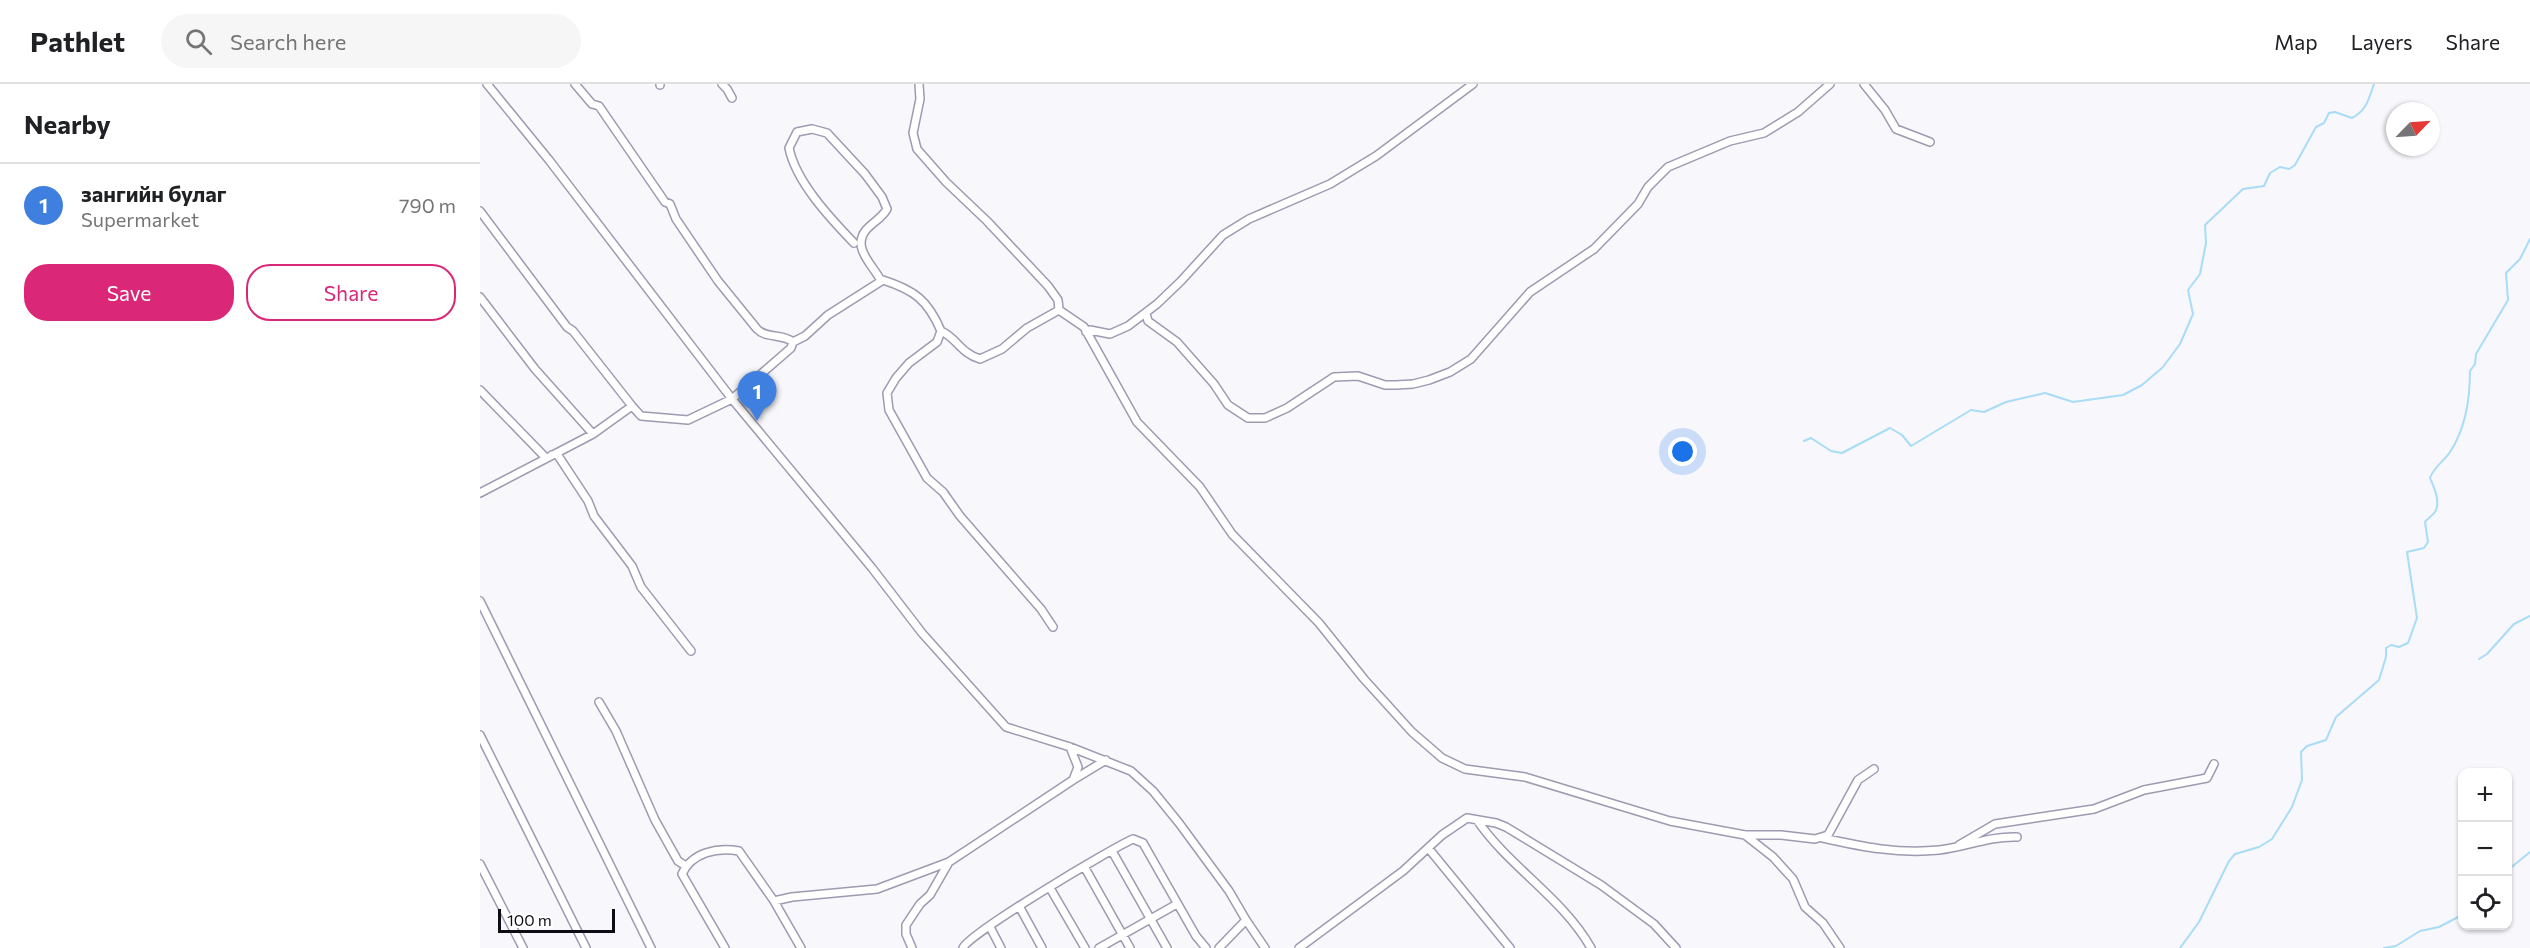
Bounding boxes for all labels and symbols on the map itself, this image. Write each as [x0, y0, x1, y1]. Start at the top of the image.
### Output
north arrow [2386, 102, 2440, 156]
pin: 1 [738, 372, 776, 421]
your location [1668, 437, 1697, 466]
scale bar [498, 906, 615, 934]

